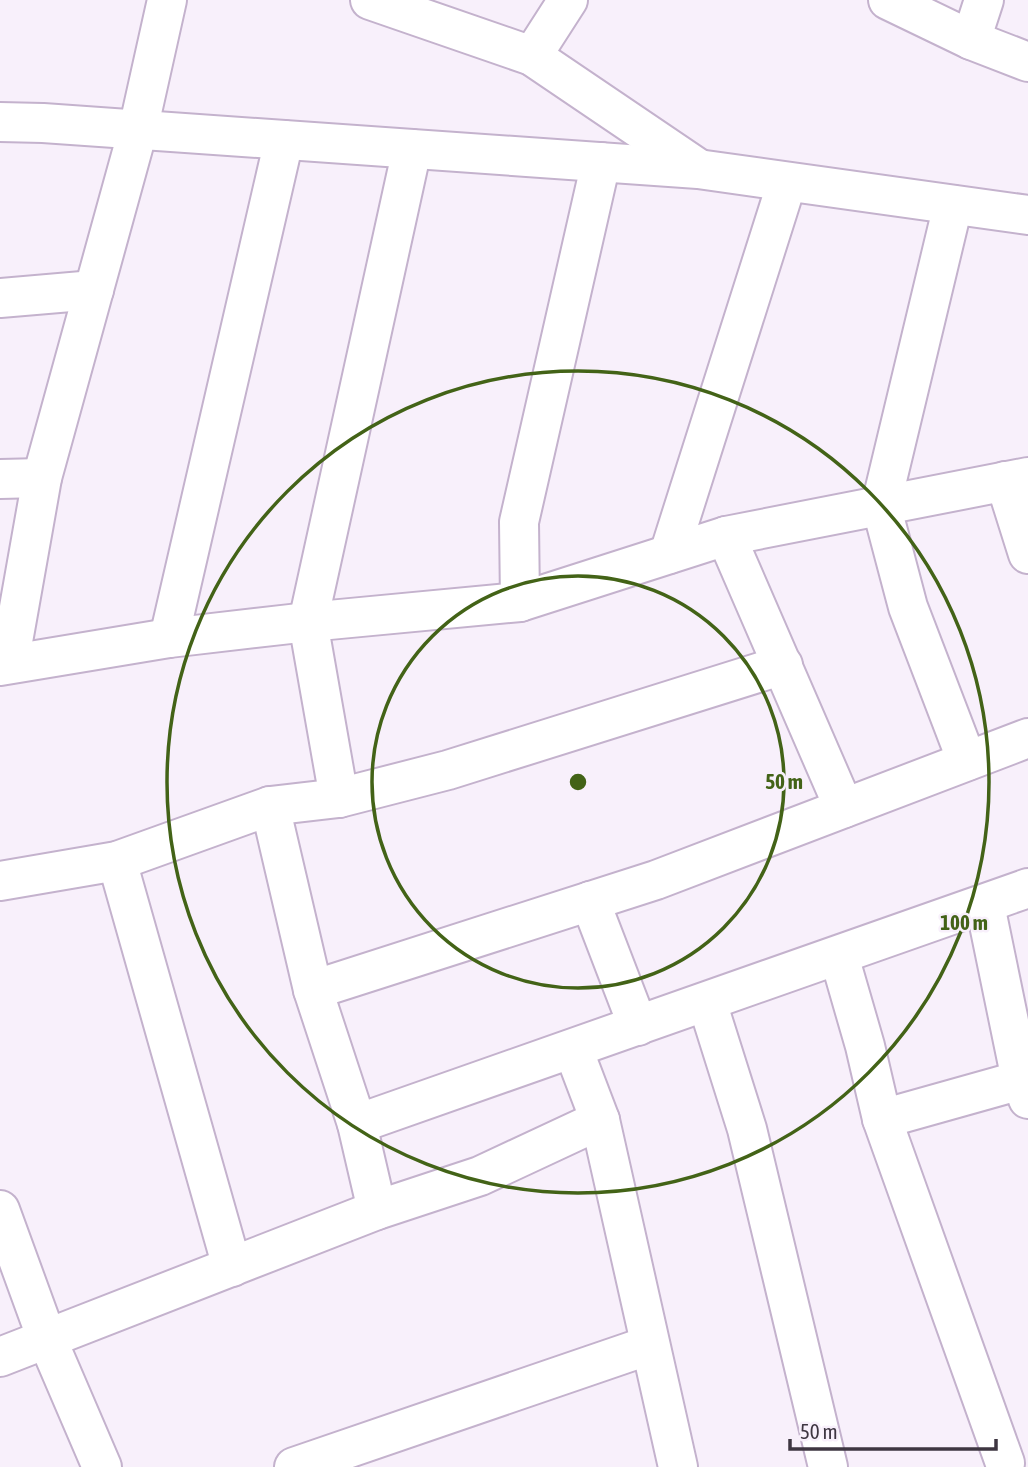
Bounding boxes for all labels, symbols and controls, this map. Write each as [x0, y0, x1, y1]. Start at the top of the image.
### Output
text: 50 m [765, 769, 803, 793]
centre of rings [566, 770, 590, 794]
text: 100 m [940, 910, 988, 934]
scale bar [790, 1408, 996, 1452]
text: 50 m [800, 1419, 838, 1443]

